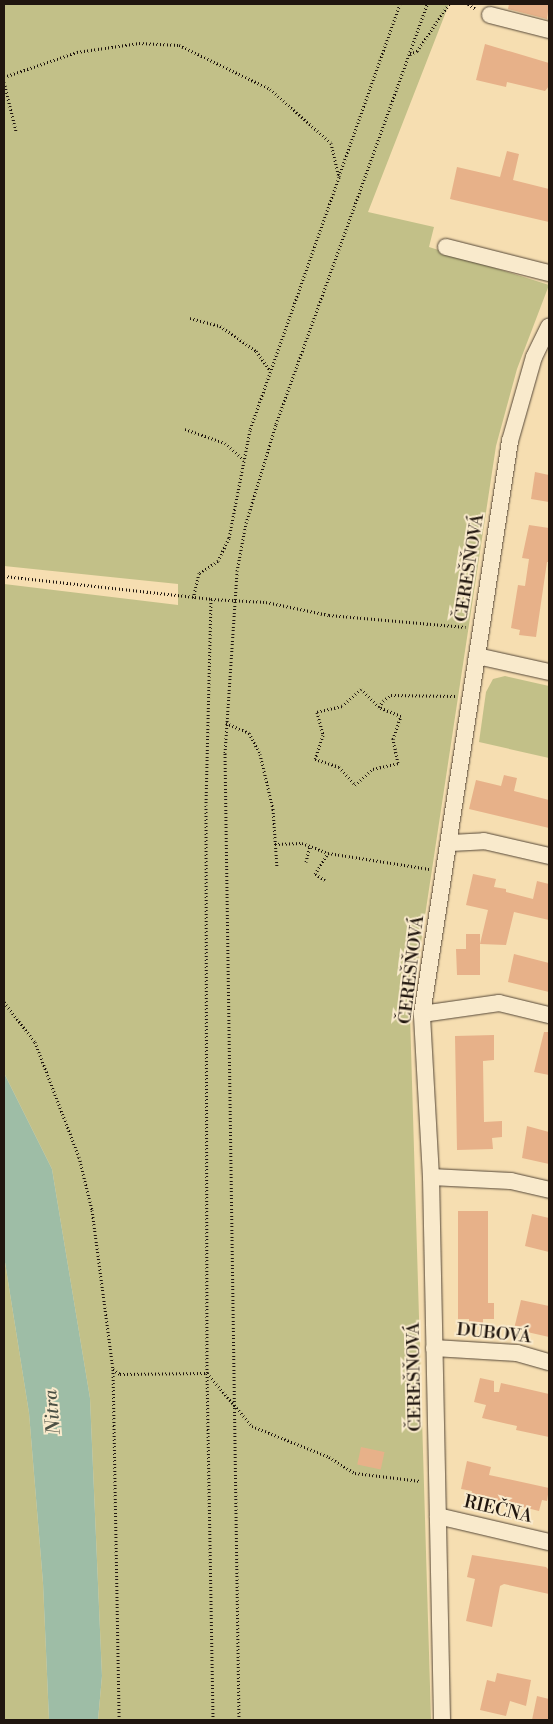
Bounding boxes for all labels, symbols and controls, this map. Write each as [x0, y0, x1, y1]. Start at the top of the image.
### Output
street label: ČEREŠŇOVÁ [451, 512, 489, 624]
street label: ČEREŠŇOVÁ [395, 914, 429, 1026]
street label: DUBOVÁ [455, 1319, 533, 1349]
street label: ČEREŠŇOVÁ [403, 1322, 427, 1432]
water label: Nitra [40, 1389, 66, 1435]
street label: RIEČNA [462, 1492, 534, 1528]

